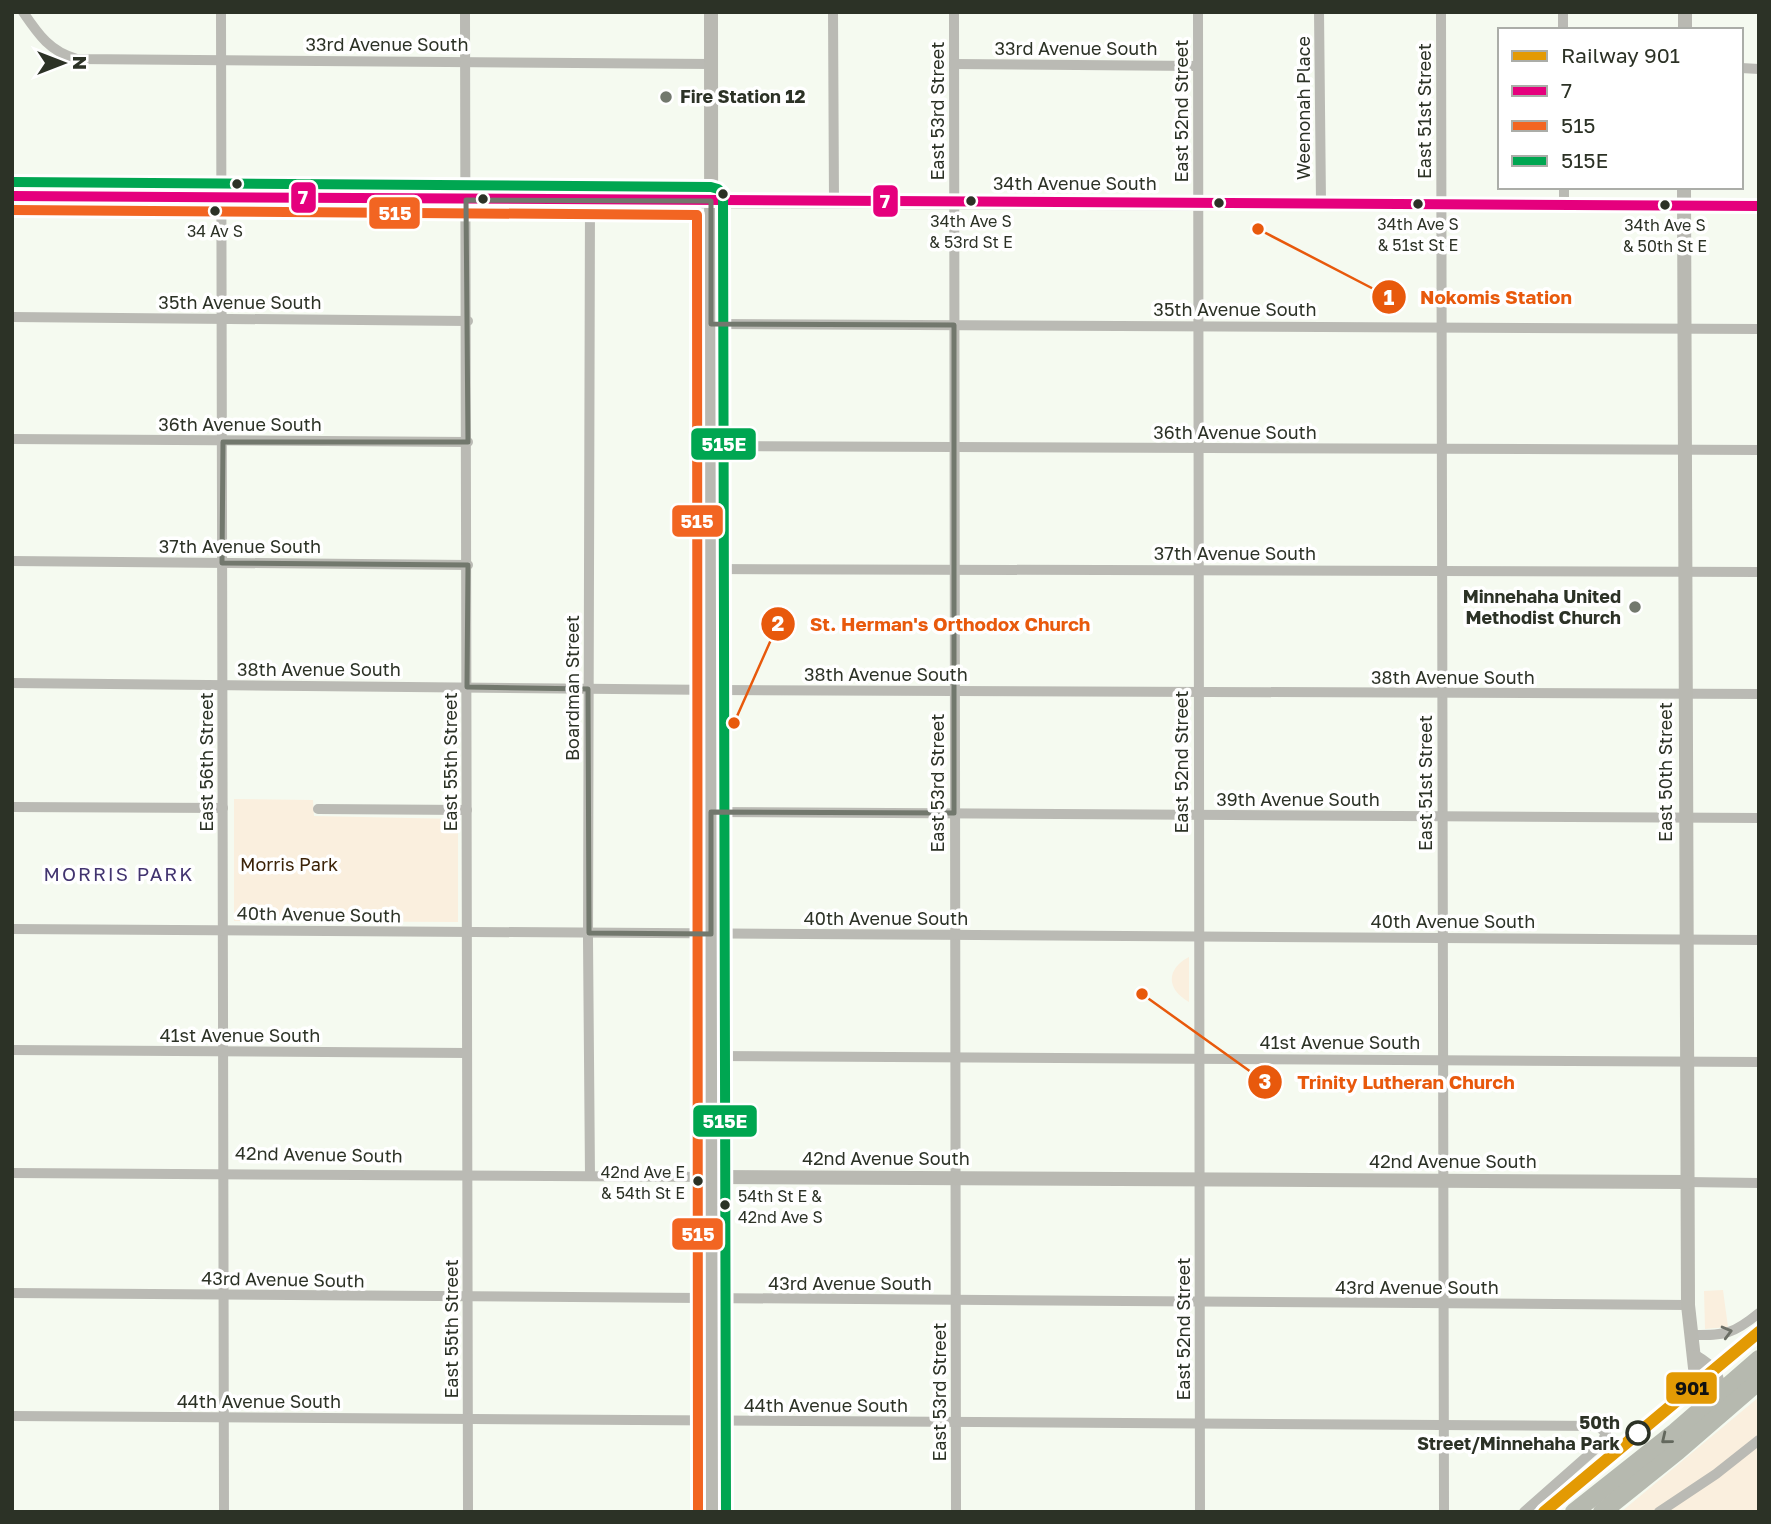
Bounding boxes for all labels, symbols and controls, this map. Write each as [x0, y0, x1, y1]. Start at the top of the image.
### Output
north arrow [28, 28, 98, 98]
legend [1498, 28, 1743, 189]
street label: 33rd Avenue South [306, 33, 469, 55]
street label: Weenonah Place [1292, 36, 1314, 180]
street label: 33rd Avenue South [995, 37, 1158, 59]
street label: East 52nd Street [1170, 39, 1192, 183]
street label: East 53rd Street [926, 42, 948, 180]
text: Railway 901 [1561, 42, 1680, 68]
street label: East 51st Street [1413, 43, 1435, 179]
text: N [69, 56, 92, 70]
text: 7 [1561, 77, 1572, 103]
place label: Fire Station 12 [680, 85, 806, 107]
marker: Fire Station 12 [658, 89, 674, 105]
text: 515 [1561, 112, 1596, 138]
text: 515E [1561, 147, 1608, 173]
street label: 34th Avenue South [993, 172, 1157, 194]
unlabelled marker [230, 177, 244, 191]
line badge: 7 [290, 181, 317, 214]
line badge: 7 [872, 184, 899, 218]
text: 7 [298, 185, 308, 208]
unlabelled marker [716, 187, 730, 201]
text: 7 [880, 189, 890, 212]
unlabelled marker [476, 192, 490, 206]
marker: 34th Ave S & 53rd St E [964, 194, 978, 208]
line badge: 515 [368, 196, 421, 230]
unlabelled marker [1212, 196, 1226, 210]
marker: 34th Ave S & 51st St E [1411, 197, 1425, 211]
marker: 34th Ave S & 50th St E [1658, 198, 1672, 212]
text: 515 [379, 201, 411, 224]
marker: 34 Av S [208, 204, 222, 218]
place label: 34th Ave S & 53rd St E [929, 211, 1013, 252]
place label: 34th Ave S & 51st St E [1377, 214, 1459, 255]
place label: 34th Ave S & 50th St E [1623, 215, 1707, 256]
place label: 34 Av S [187, 221, 243, 241]
callout: Nokomis Station [1371, 277, 1586, 317]
text: 1 [1384, 284, 1395, 310]
text: Nokomis Station [1420, 285, 1572, 308]
street label: 35th Avenue South [158, 291, 322, 313]
street label: 35th Avenue South [1153, 298, 1317, 320]
street label: 36th Avenue South [158, 413, 322, 435]
street label: 36th Avenue South [1153, 421, 1317, 443]
line badge: 515E [690, 427, 757, 461]
text: 515E [702, 432, 747, 455]
line badge: 515 [671, 504, 724, 538]
text: 515 [681, 509, 713, 532]
street label: 37th Avenue South [159, 535, 321, 557]
street label: 37th Avenue South [1154, 542, 1316, 564]
place label: Minnehaha United Methodist Church [1463, 585, 1621, 628]
marker: Minnehaha United Methodist Church [1627, 599, 1643, 615]
callout: St. Herman's Orthodox Church [761, 604, 1104, 644]
text: 2 [772, 610, 785, 636]
text: St. Herman's Orthodox Church [810, 612, 1090, 635]
street label: Boardman Street [561, 615, 583, 761]
street label: 38th Avenue South [237, 658, 401, 680]
street label: 38th Avenue South [804, 663, 968, 685]
street label: 38th Avenue South [1371, 666, 1535, 688]
street label: East 52nd Street [1170, 690, 1192, 834]
street label: East 56th Street [195, 692, 217, 832]
street label: East 55th Street [439, 692, 461, 832]
street label: East 50th Street [1654, 702, 1676, 842]
street label: East 53rd Street [926, 714, 948, 852]
street label: East 51st Street [1414, 715, 1436, 851]
street label: 39th Avenue South [1216, 788, 1380, 810]
park label: Morris Park [240, 853, 338, 875]
district label: MORRIS PARK [44, 862, 194, 885]
street label: 40th Avenue South [237, 902, 401, 926]
street label: 40th Avenue South [804, 907, 968, 929]
street label: 40th Avenue South [1371, 910, 1535, 932]
street label: 41st Avenue South [160, 1024, 320, 1046]
street label: 41st Avenue South [1260, 1031, 1420, 1053]
callout: Trinity Lutheran Church [1248, 1062, 1528, 1102]
text: 3 [1259, 1068, 1271, 1094]
text: Trinity Lutheran Church [1297, 1070, 1515, 1093]
line badge: 515E [692, 1104, 758, 1138]
text: 515E [703, 1109, 748, 1132]
street label: 42nd Avenue South [235, 1142, 403, 1166]
street label: 42nd Avenue South [802, 1147, 970, 1169]
street label: 42nd Avenue South [1369, 1150, 1537, 1172]
place label: 42nd Ave E & 54th St E [601, 1162, 685, 1203]
marker: 42nd Ave E & 54th St E [691, 1174, 705, 1188]
place label: 54th St E & 42nd Ave S [738, 1186, 823, 1227]
marker: 54th St E & 42nd Ave S [718, 1198, 732, 1212]
line badge: 515 [671, 1217, 724, 1251]
text: 515 [682, 1222, 714, 1245]
street label: East 52nd Street [1172, 1257, 1194, 1401]
street label: East 55th Street [440, 1259, 462, 1399]
street label: 43rd Avenue South [201, 1267, 365, 1291]
street label: 43rd Avenue South [768, 1272, 932, 1294]
street label: 43rd Avenue South [1335, 1276, 1499, 1298]
street label: East 53rd Street [928, 1323, 950, 1461]
one-way arrow [1721, 1326, 1733, 1340]
line badge: 901 [1665, 1371, 1718, 1405]
text: 901 [1675, 1376, 1709, 1399]
street label: 44th Avenue South [177, 1390, 341, 1412]
street label: 44th Avenue South [744, 1394, 908, 1416]
place label: 50th Street/Minnehaha Park [1417, 1411, 1621, 1454]
marker: 50th Street/Minnehaha Park [1626, 1421, 1650, 1445]
one-way arrow [1661, 1431, 1674, 1443]

